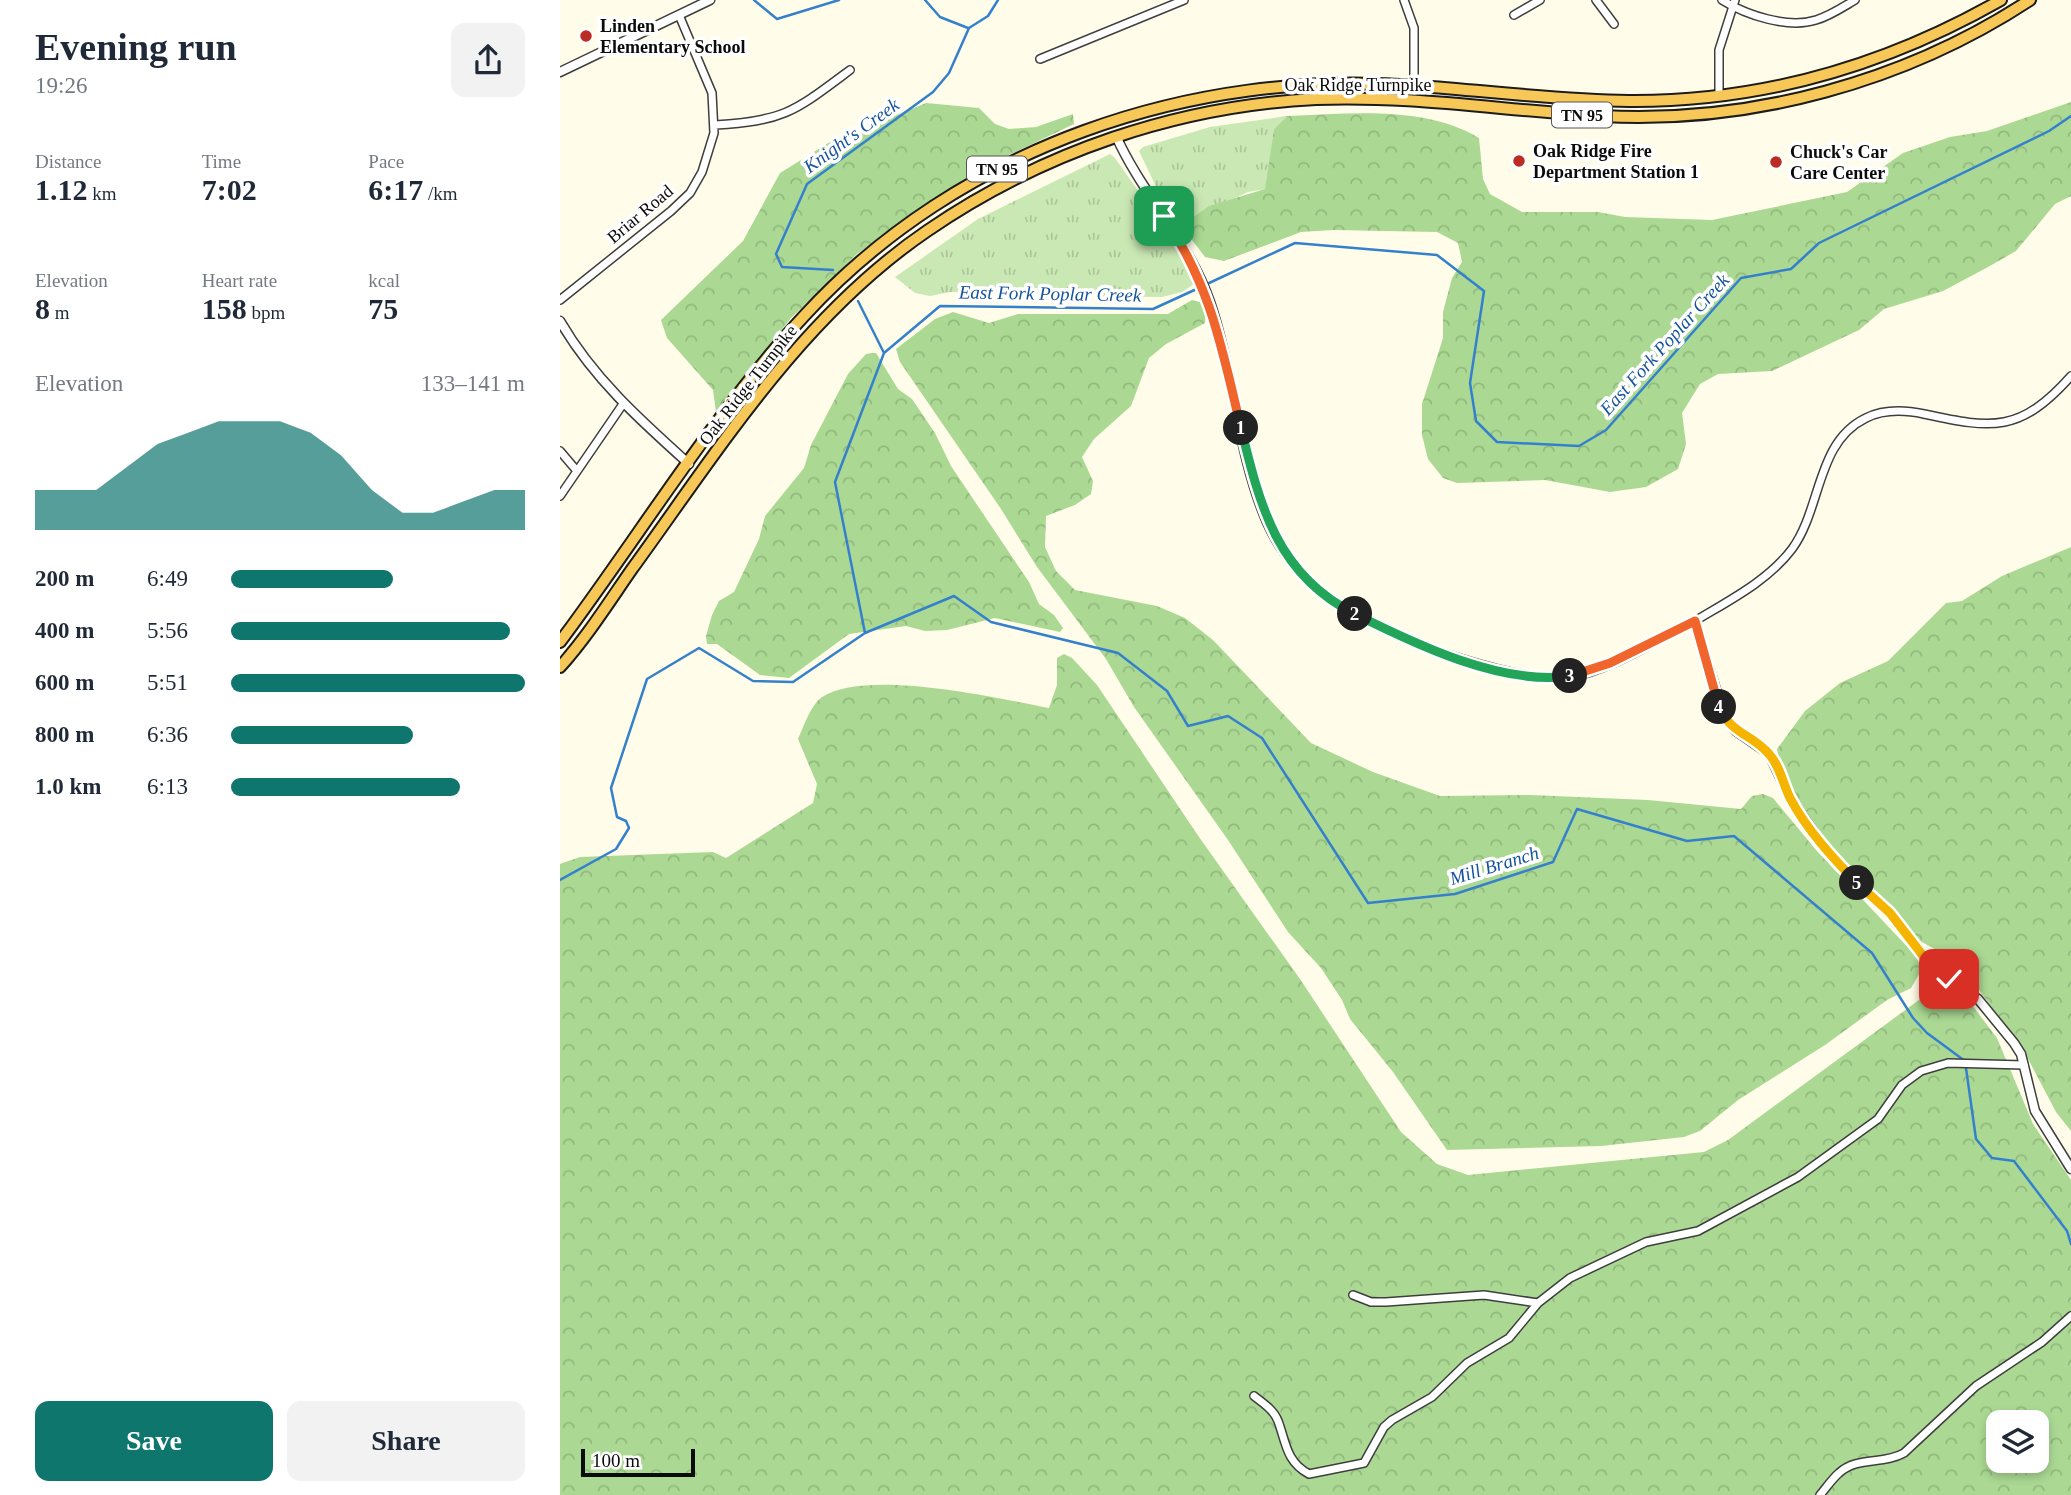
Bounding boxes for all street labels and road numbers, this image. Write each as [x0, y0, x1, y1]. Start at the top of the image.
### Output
street label: Oak Ridge Turnpike [1284, 75, 1432, 95]
road number: TN 95 [1552, 102, 1612, 127]
road number: TN 95 [967, 156, 1027, 182]
street label: Briar Road [603, 181, 677, 247]
street label: Oak Ridge Turnpike [695, 321, 801, 449]

